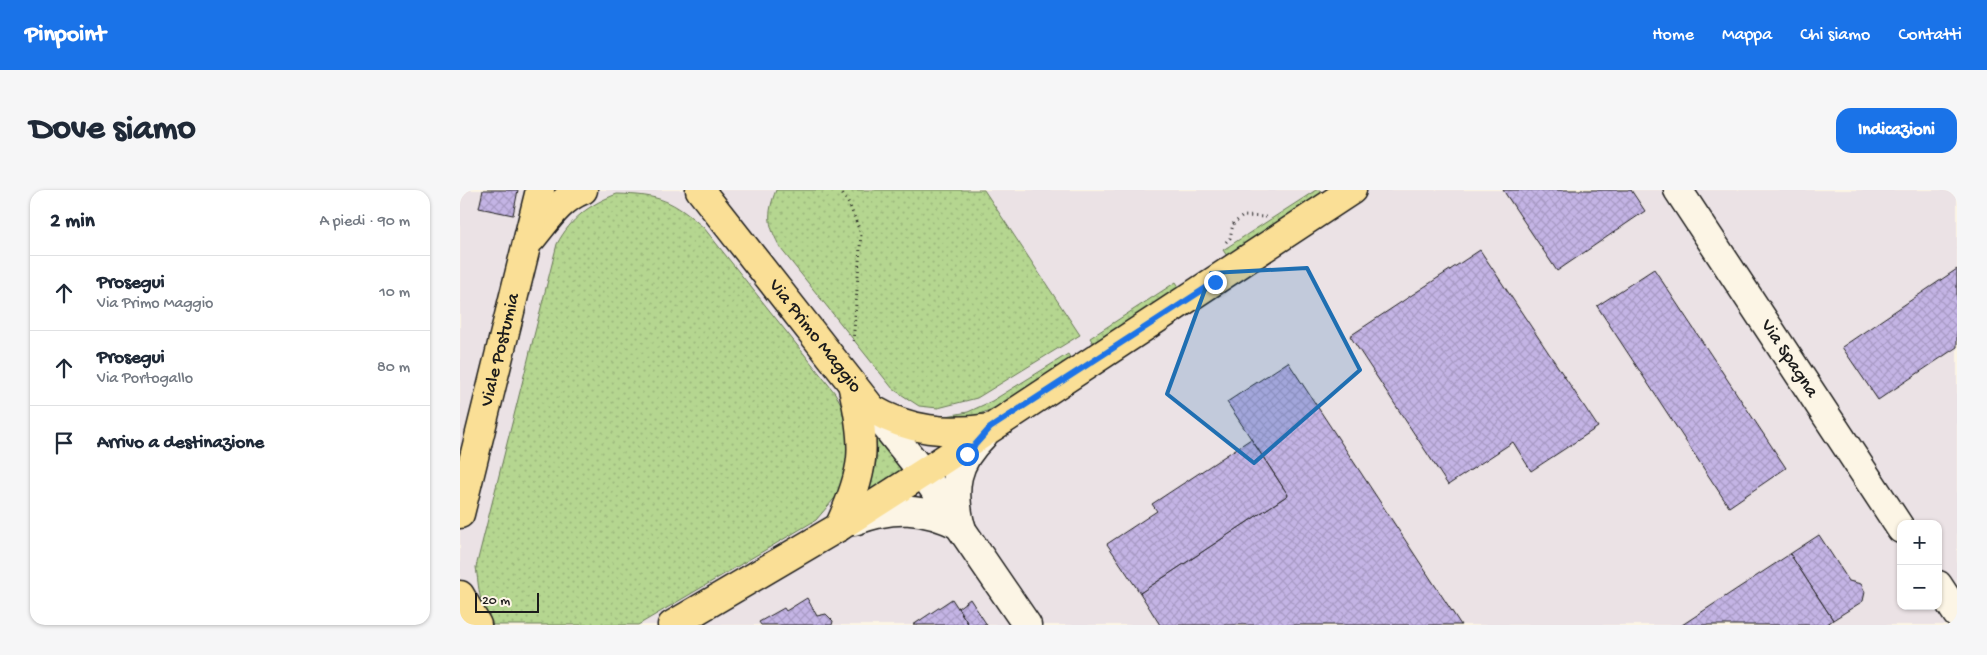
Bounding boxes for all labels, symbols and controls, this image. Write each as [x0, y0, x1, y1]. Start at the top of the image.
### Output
text: Pinpoint [25, 21, 106, 50]
text: Home [1652, 25, 1694, 46]
text: Mappa [1722, 25, 1772, 46]
text: Chi siamo [1800, 25, 1870, 46]
text: Contatti [1898, 25, 1962, 46]
button: Indicazioni [1836, 108, 1957, 153]
text: Dove siamo [30, 110, 196, 151]
text: 2 min [50, 210, 95, 235]
text: A piedi · 90 m [319, 213, 410, 232]
route end [1204, 271, 1227, 294]
text: Prosegui [97, 272, 165, 295]
street label: Via Primo Maggio [762, 274, 867, 398]
icon: ahead [50, 279, 78, 307]
text: 10 m [379, 284, 410, 303]
street label: Viale Postumia [475, 289, 526, 410]
text: Via Primo Maggio [97, 295, 213, 314]
street label: Via Spagna [1754, 314, 1824, 403]
text: Prosegui [97, 347, 165, 370]
icon: ahead [50, 354, 78, 382]
text: 80 m [377, 359, 410, 378]
text: Via Portogallo [97, 370, 193, 389]
icon: arrive [50, 429, 78, 457]
text: Arrivo a destinazione [97, 432, 264, 455]
route start [956, 443, 979, 466]
map controls [1897, 520, 1942, 610]
button: + [1897, 520, 1942, 565]
button: − [1897, 565, 1942, 610]
scale bar [475, 590, 539, 613]
text: 20 m [482, 593, 510, 610]

